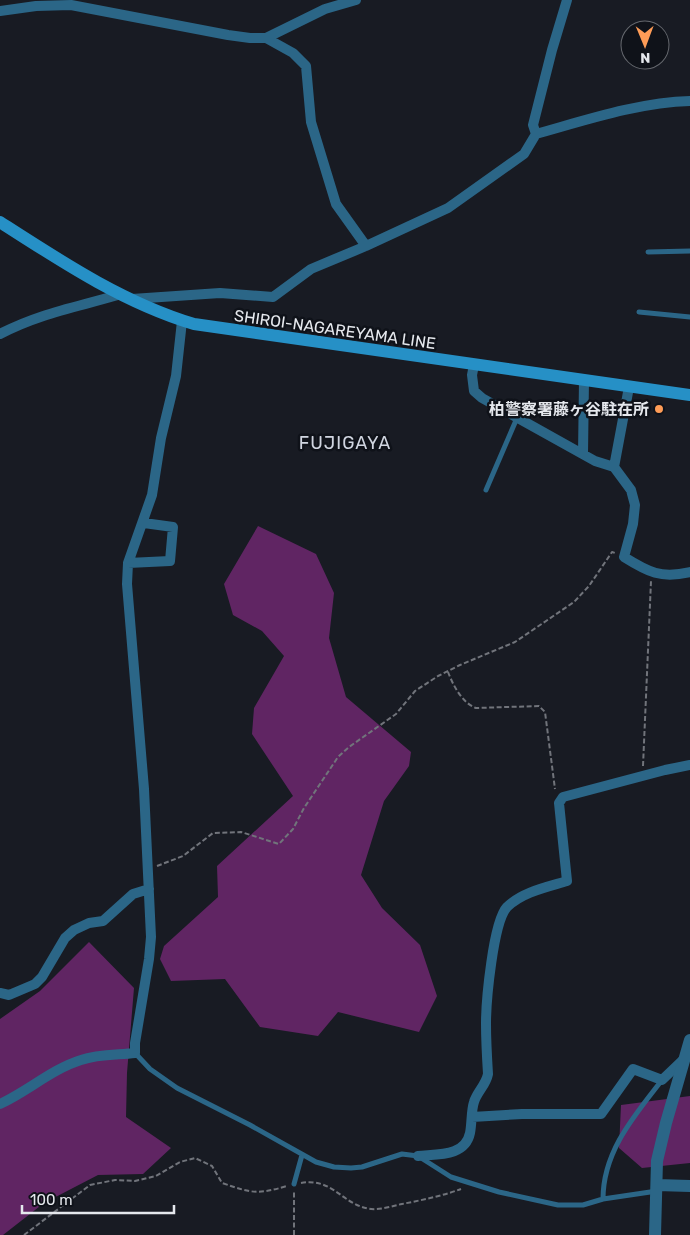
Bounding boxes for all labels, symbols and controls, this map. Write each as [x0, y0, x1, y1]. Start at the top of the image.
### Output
north arrow [620, 20, 670, 70]
text: N [640, 49, 650, 66]
street label: SHIROI-NAGAREYAMA LINE [233, 306, 437, 353]
place label: 柏警察署藤ヶ谷駐在所 [489, 400, 649, 419]
marker: 柏警察署藤ヶ谷駐在所 [653, 403, 665, 415]
district label: FUJIGAYA [299, 432, 391, 454]
scale bar [22, 1182, 175, 1214]
text: 100 m [30, 1191, 72, 1209]

